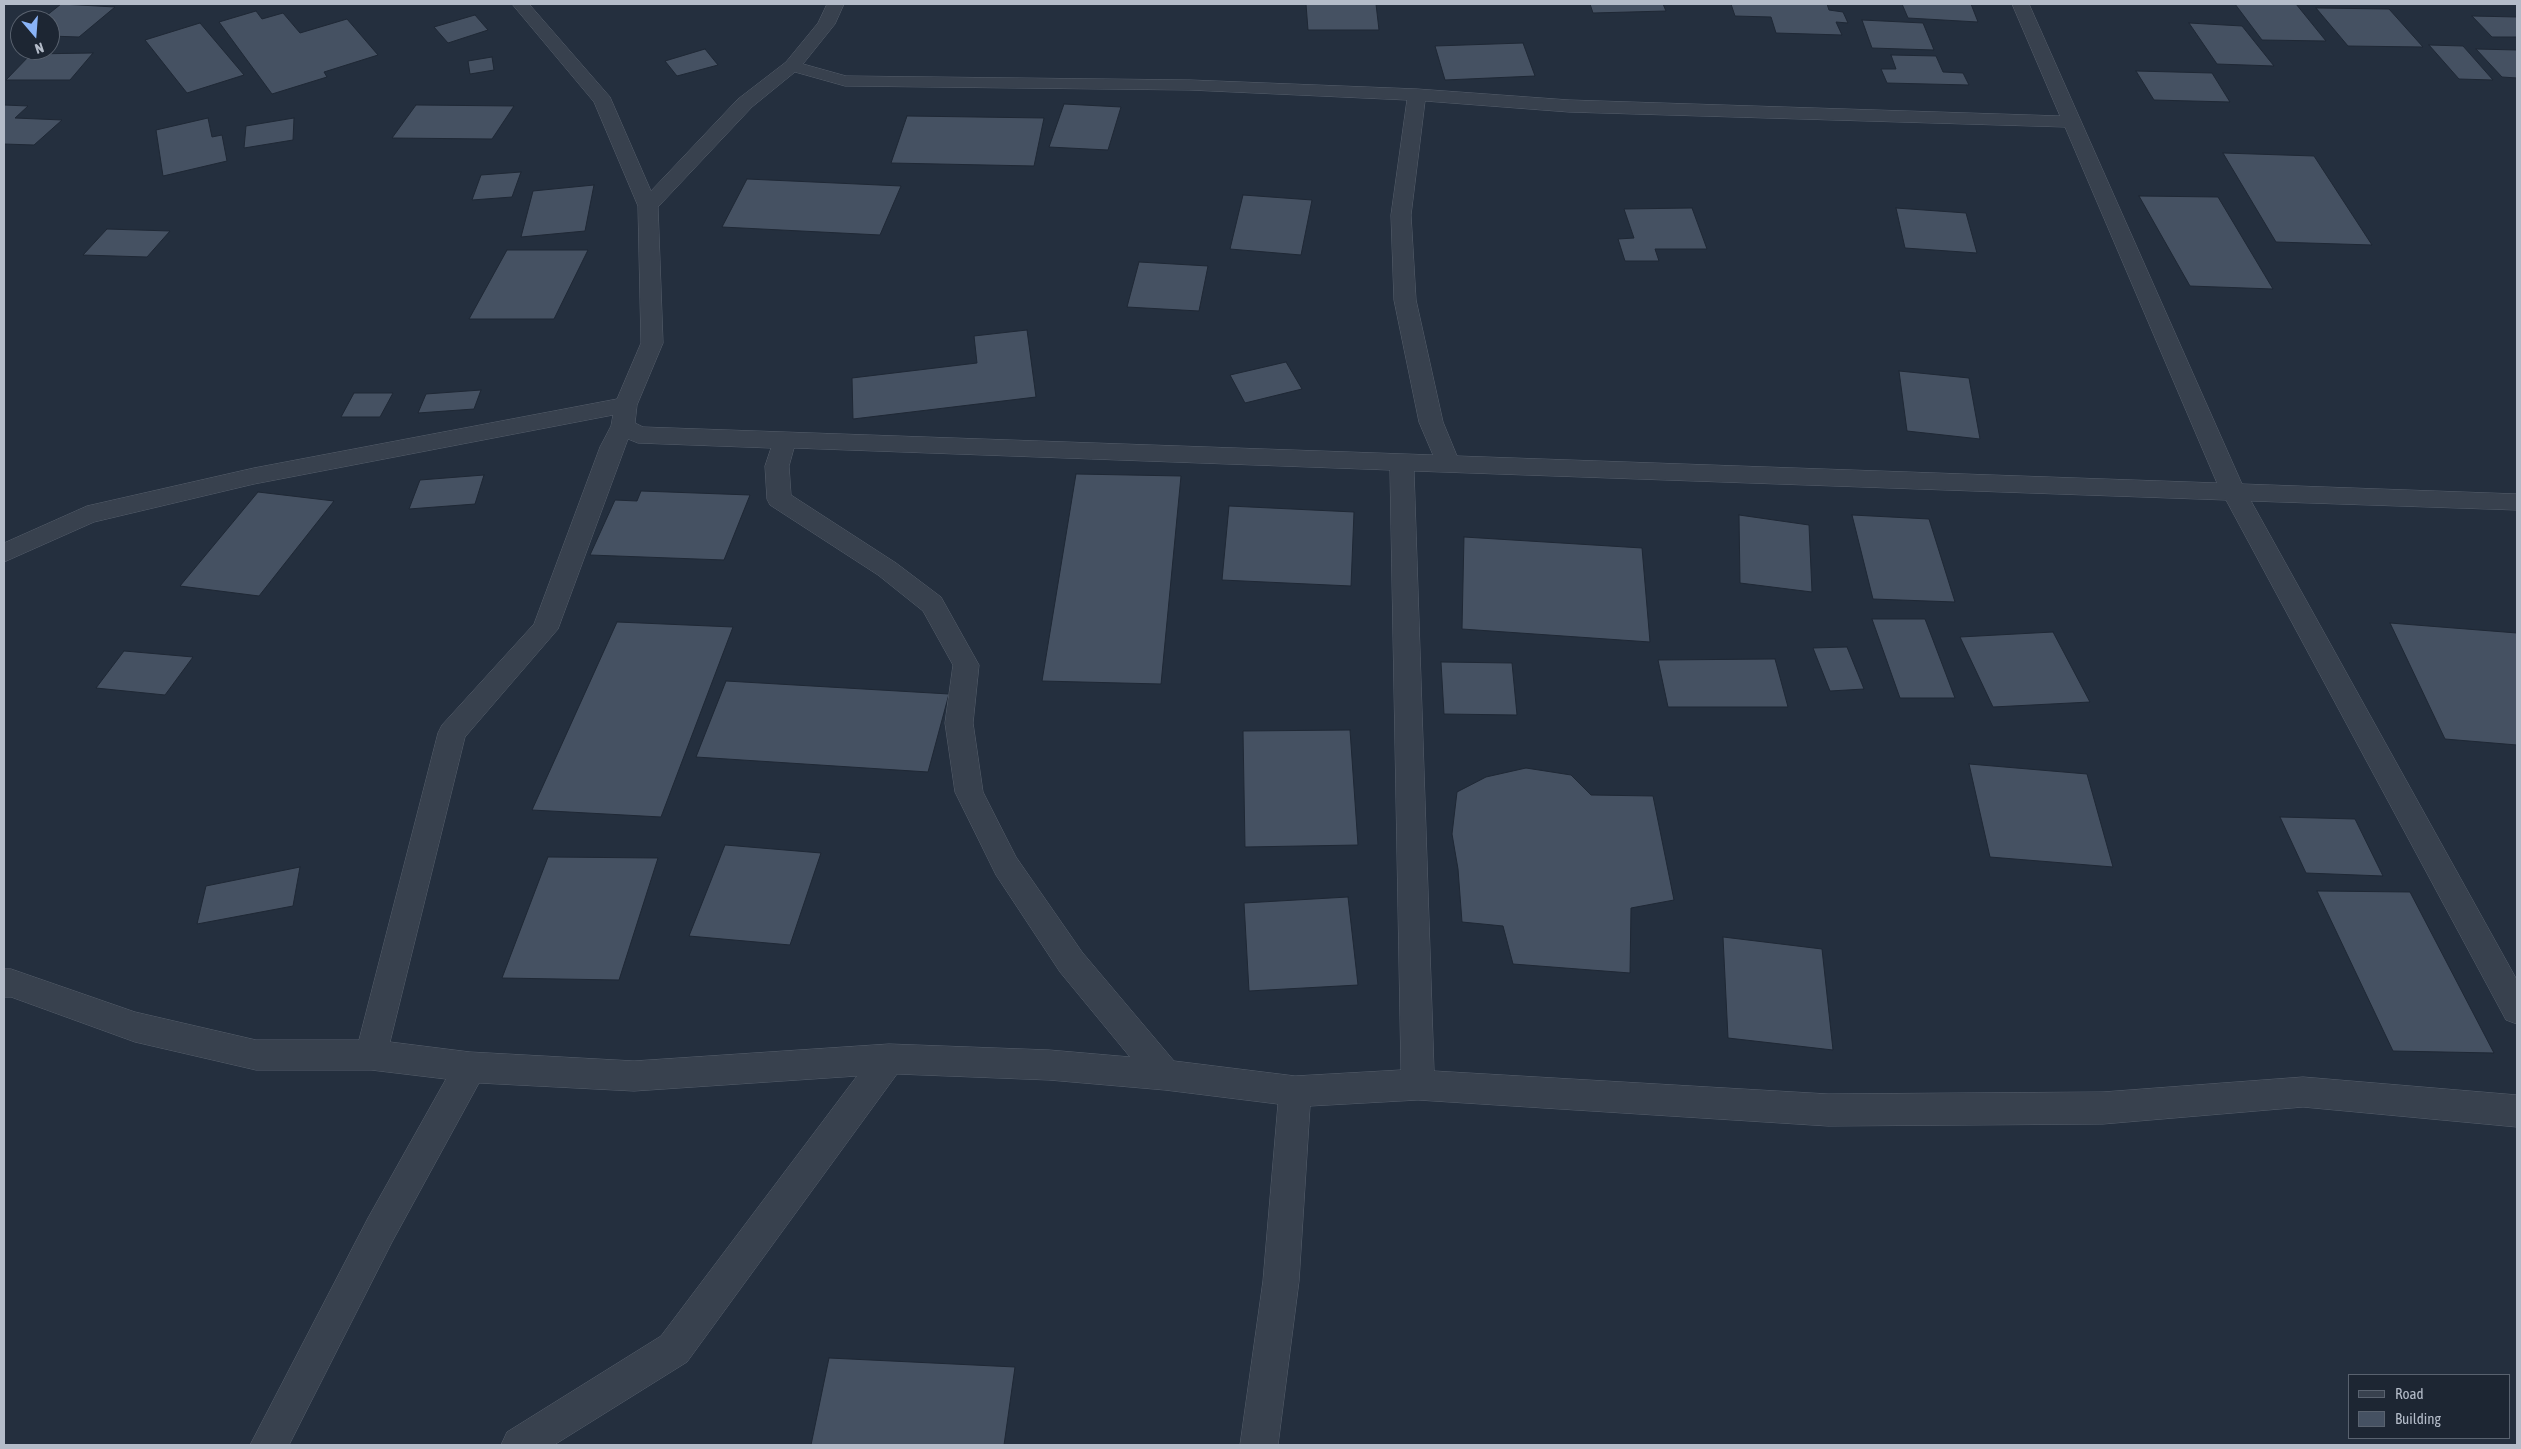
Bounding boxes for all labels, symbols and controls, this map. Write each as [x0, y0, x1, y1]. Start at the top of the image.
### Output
north arrow [10, 10, 60, 60]
text: N [33, 39, 46, 57]
legend [2348, 1374, 2511, 1439]
text: Road [2395, 1385, 2424, 1402]
text: Building [2395, 1410, 2441, 1427]

